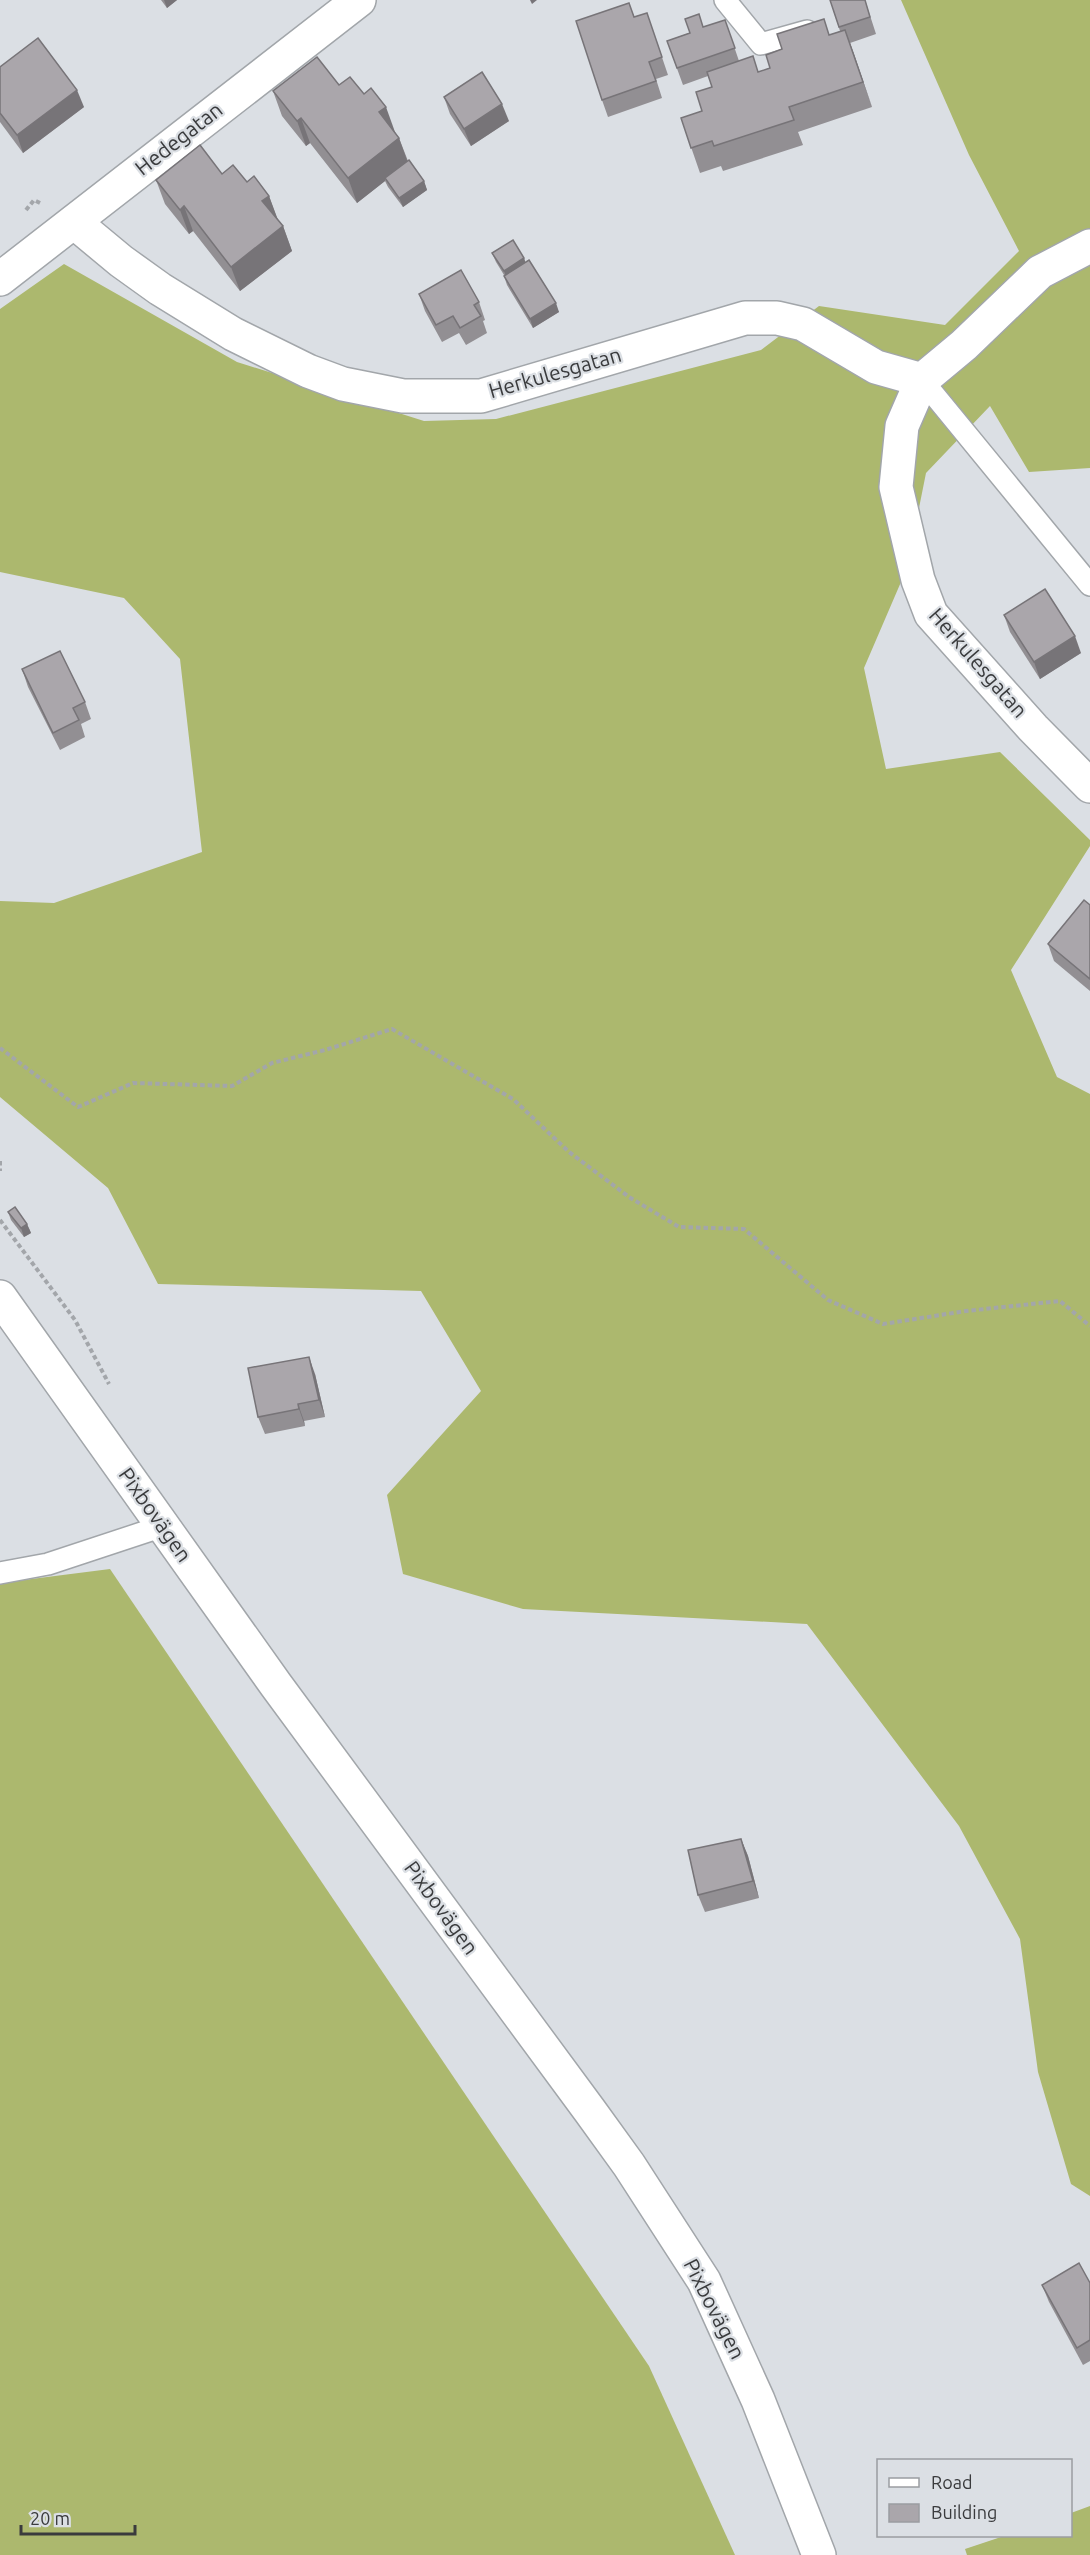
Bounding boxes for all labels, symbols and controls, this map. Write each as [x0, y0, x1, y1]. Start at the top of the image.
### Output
street label: Hedegatan [130, 97, 227, 180]
street label: Herkulesgatan [486, 342, 624, 402]
street label: Herkulesgatan [925, 603, 1033, 722]
street label: Pixbovägen [115, 1463, 197, 1566]
street label: Pixbovägen [400, 1856, 484, 1959]
street label: Pixbovägen [679, 2254, 750, 2363]
legend [877, 2459, 1072, 2537]
text: Road [931, 2472, 973, 2492]
scale bar [21, 2498, 135, 2536]
text: Building [931, 2502, 997, 2522]
text: 20 m [30, 2508, 70, 2528]

